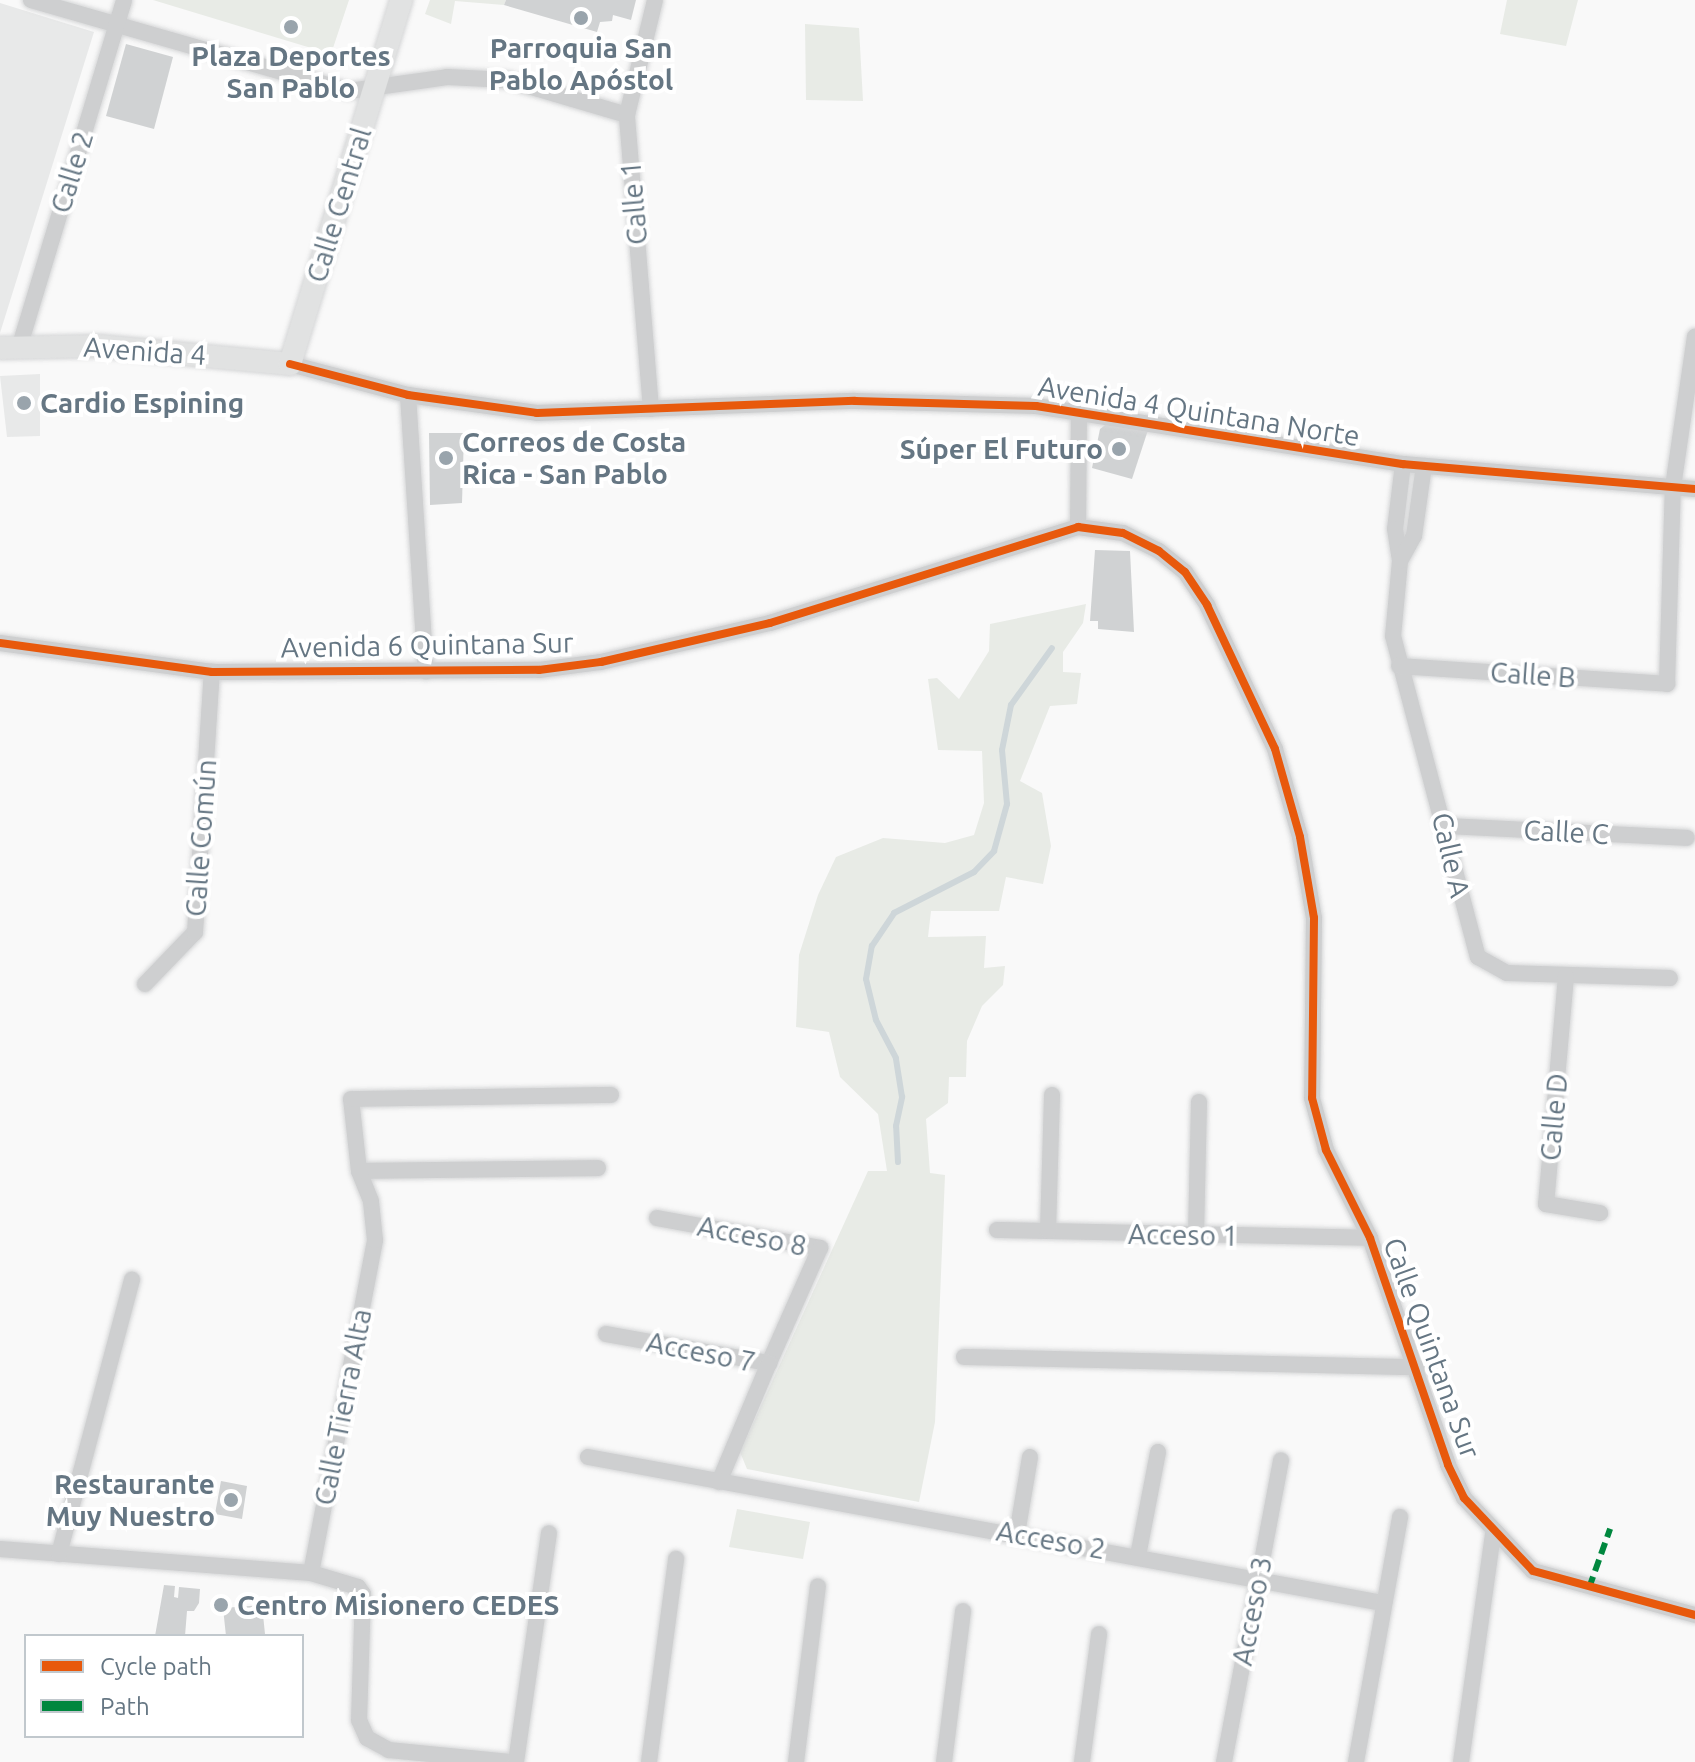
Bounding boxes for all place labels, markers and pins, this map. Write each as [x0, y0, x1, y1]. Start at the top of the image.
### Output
marker: Parroquia San Pablo Apóstol [572, 9, 590, 27]
marker: Plaza Deportes San Pablo [282, 18, 300, 36]
place label: Parroquia San Pablo Apóstol [489, 31, 673, 97]
place label: Plaza Deportes San Pablo [191, 39, 391, 105]
place label: Cardio Espining [40, 386, 244, 420]
marker: Cardio Espining [15, 394, 33, 412]
place label: Correos de Costa Rica - San Pablo [462, 425, 686, 491]
place label: Súper El Futuro [900, 432, 1103, 466]
marker: Súper El Futuro [1110, 440, 1128, 458]
marker: Correos de Costa Rica - San Pablo [437, 449, 455, 467]
place label: Restaurante Muy Nuestro [46, 1467, 215, 1533]
marker: Restaurante Muy Nuestro [222, 1491, 240, 1509]
place label: Centro Misionero CEDES [237, 1588, 559, 1622]
marker: Centro Misionero CEDES [212, 1596, 230, 1614]

